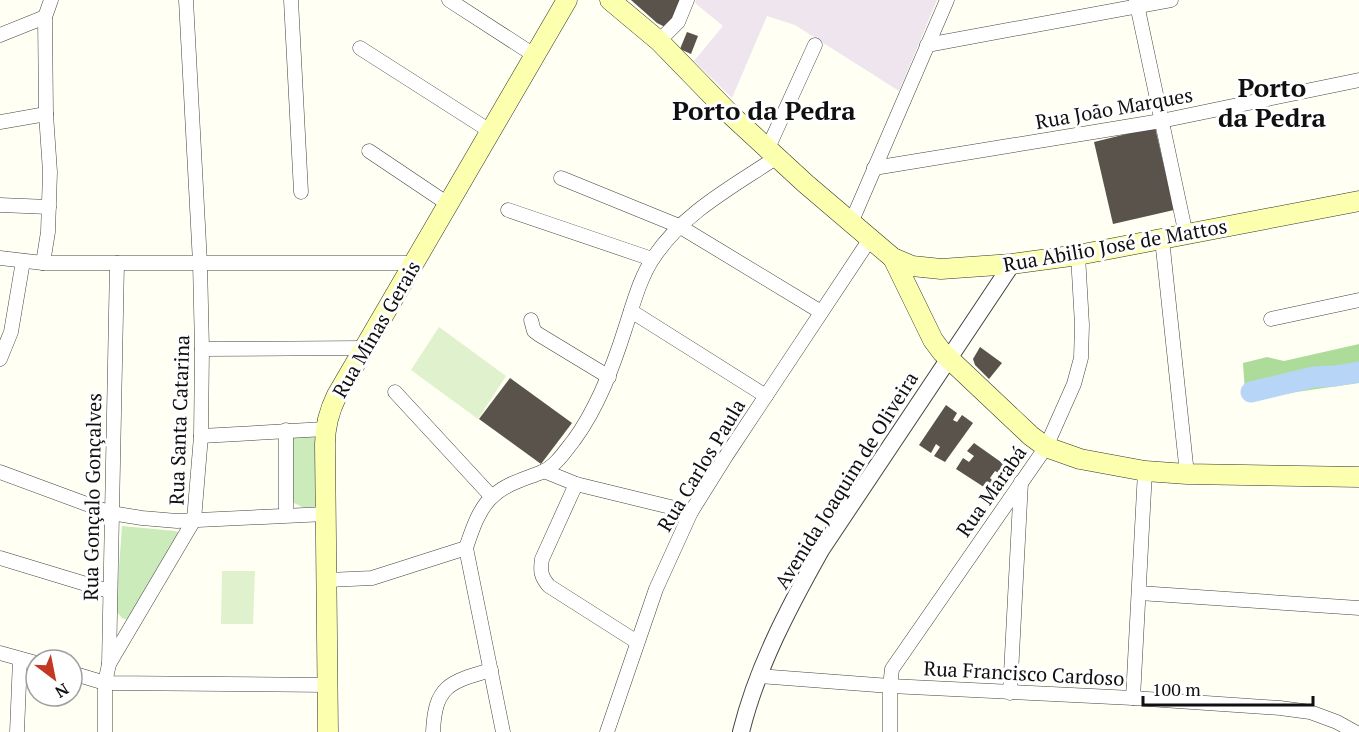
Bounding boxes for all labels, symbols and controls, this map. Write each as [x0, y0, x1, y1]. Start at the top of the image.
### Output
district label: Porto da Pedra [1218, 70, 1327, 134]
street label: Rua João Marques [1033, 81, 1195, 135]
district label: Porto da Pedra [672, 93, 856, 127]
street label: Rua Abilio José de Mattos [1001, 212, 1229, 278]
street label: Rua Minas Gerais [326, 255, 426, 403]
street label: Rua Santa Catarina [163, 334, 195, 506]
street label: Avenida Joaquim de Oliveira [768, 366, 924, 594]
street label: Rua Gonçalo Gonçalves [77, 393, 107, 601]
street label: Rua Carlos Paula [651, 394, 751, 536]
street label: Rua Marabá [950, 440, 1032, 542]
north arrow [24, 648, 84, 708]
street label: Rua Francisco Cardoso [923, 654, 1125, 692]
scale bar [1143, 669, 1312, 707]
text: 100 m [1152, 677, 1201, 701]
text: N [51, 678, 73, 703]

